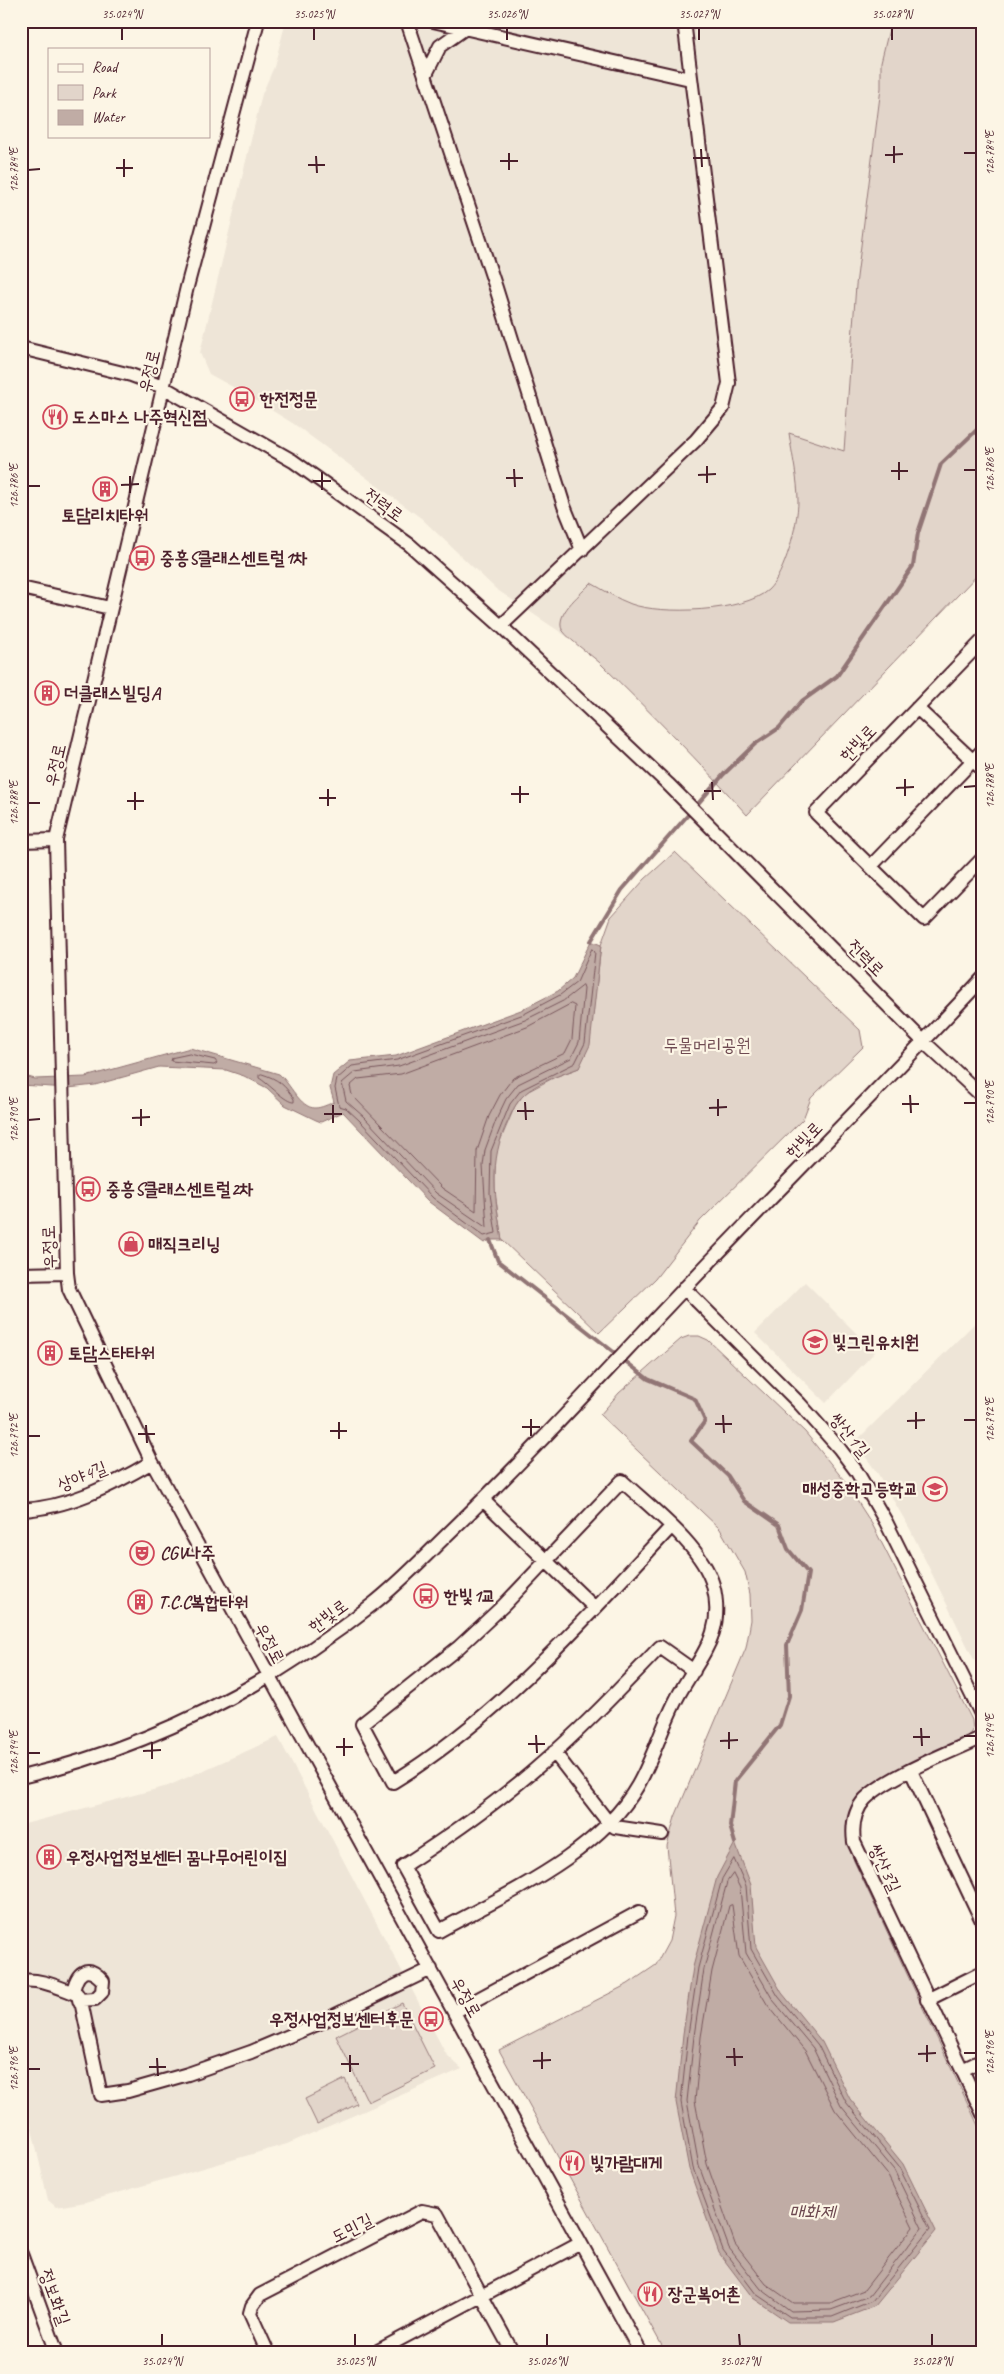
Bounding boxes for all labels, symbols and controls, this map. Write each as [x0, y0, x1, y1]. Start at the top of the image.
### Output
text: 35.024°N [102, 6, 144, 22]
text: 35.025°N [294, 6, 336, 22]
text: 35.026°N [487, 6, 529, 22]
text: 35.027°N [679, 6, 721, 22]
text: 35.028°N [872, 6, 914, 22]
legend [48, 48, 210, 138]
text: Road [92, 58, 119, 77]
text: Park [92, 84, 117, 103]
text: Water [92, 108, 126, 127]
text: 126.784°E [982, 129, 998, 175]
text: 126.784°E [6, 146, 22, 192]
street label: 우정로 [133, 347, 165, 395]
bus stop icon: 한전정문 [229, 386, 255, 412]
place label: 한전정문 [259, 388, 318, 410]
restaurant icon: 도스마스 나주혁신점 [42, 404, 68, 430]
place label: 도스마스 나주혁신점 [72, 406, 207, 428]
text: 126.786°E [982, 446, 998, 492]
text: 126.786°E [6, 462, 22, 508]
building icon: 토담리치타워 [92, 476, 118, 502]
street label: 전력로 [360, 483, 408, 527]
place label: 토담리치타워 [62, 504, 148, 526]
bus stop icon: 중흥S클래스센트럴1차 [129, 545, 155, 571]
place label: 중흥S클래스센트럴1차 [160, 547, 308, 569]
building icon: 더클래스빌딩A [34, 680, 60, 706]
place label: 더클래스빌딩A [64, 682, 162, 704]
street label: 한빛로 [835, 720, 881, 766]
street label: 우정로 [39, 741, 71, 789]
text: 126.788°E [982, 762, 998, 808]
text: 126.788°E [6, 779, 22, 825]
street label: 전력로 [843, 935, 889, 981]
park label: 두물머리공원 [664, 1034, 750, 1056]
text: 126.790°E [982, 1079, 998, 1125]
text: 126.790°E [6, 1096, 22, 1142]
street label: 한빛로 [781, 1117, 827, 1163]
bus stop icon: 중흥S클래스센트럴2차 [75, 1176, 101, 1202]
place label: 중흥S클래스센트럴2차 [106, 1178, 254, 1200]
street label: 우정로 [37, 1225, 61, 1269]
shop icon: 매직크리닝 [118, 1231, 144, 1257]
place label: 매직크리닝 [148, 1233, 220, 1255]
school or university icon: 빛그린유치원 [802, 1329, 828, 1355]
place label: 빛그린유치원 [832, 1331, 919, 1353]
building icon: 토담스타타워 [37, 1340, 63, 1366]
place label: 토담스타타워 [68, 1342, 155, 1364]
text: 126.792°E [982, 1396, 998, 1442]
street label: 쌍산1길 [825, 1408, 875, 1462]
text: 126.792°E [6, 1412, 22, 1458]
street label: 상야4길 [54, 1456, 110, 1496]
school or university icon: 매성중학고등학교 [922, 1476, 948, 1502]
place label: 매성중학고등학교 [802, 1478, 918, 1500]
theatre icon: CGV나주 [129, 1540, 155, 1566]
place label: CGV나주 [160, 1542, 215, 1564]
bus stop icon: 한빛1교 [413, 1583, 439, 1609]
place label: 한빛1교 [443, 1585, 496, 1607]
building icon: T.C.C복합타워 [127, 1589, 153, 1615]
place label: T.C.C복합타워 [158, 1591, 248, 1613]
street label: 한빛로 [304, 1594, 352, 1638]
street label: 우정로 [250, 1619, 290, 1667]
text: 126.794°E [982, 1712, 998, 1758]
text: 126.794°E [6, 1729, 22, 1775]
street label: 쌍산3길 [864, 1840, 906, 1896]
building icon: 우정사업정보센터 꿈나무어린이집 [36, 1844, 62, 1870]
place label: 우정사업정보센터 꿈나무어린이집 [66, 1846, 288, 1868]
street label: 우정로 [446, 1973, 486, 2021]
bus stop icon: 우정사업정보센터후문 [418, 2006, 444, 2032]
place label: 우정사업정보센터후문 [269, 2008, 414, 2030]
text: 126.796°E [982, 2029, 998, 2075]
text: 126.796°E [6, 2045, 22, 2091]
restaurant icon: 빛가람대게 [559, 2150, 585, 2176]
place label: 빛가람대게 [590, 2152, 662, 2174]
water label: 매화제 [789, 2200, 838, 2224]
street label: 도민길 [328, 2208, 377, 2248]
street label: 정보화길 [35, 2266, 75, 2328]
restaurant icon: 장군복어촌 [637, 2281, 663, 2307]
place label: 장군복어촌 [667, 2283, 740, 2305]
text: 35.024°N [142, 2353, 184, 2369]
text: 35.025°N [335, 2353, 377, 2369]
text: 35.026°N [527, 2353, 569, 2369]
text: 35.027°N [720, 2353, 762, 2369]
text: 35.028°N [912, 2353, 954, 2369]

